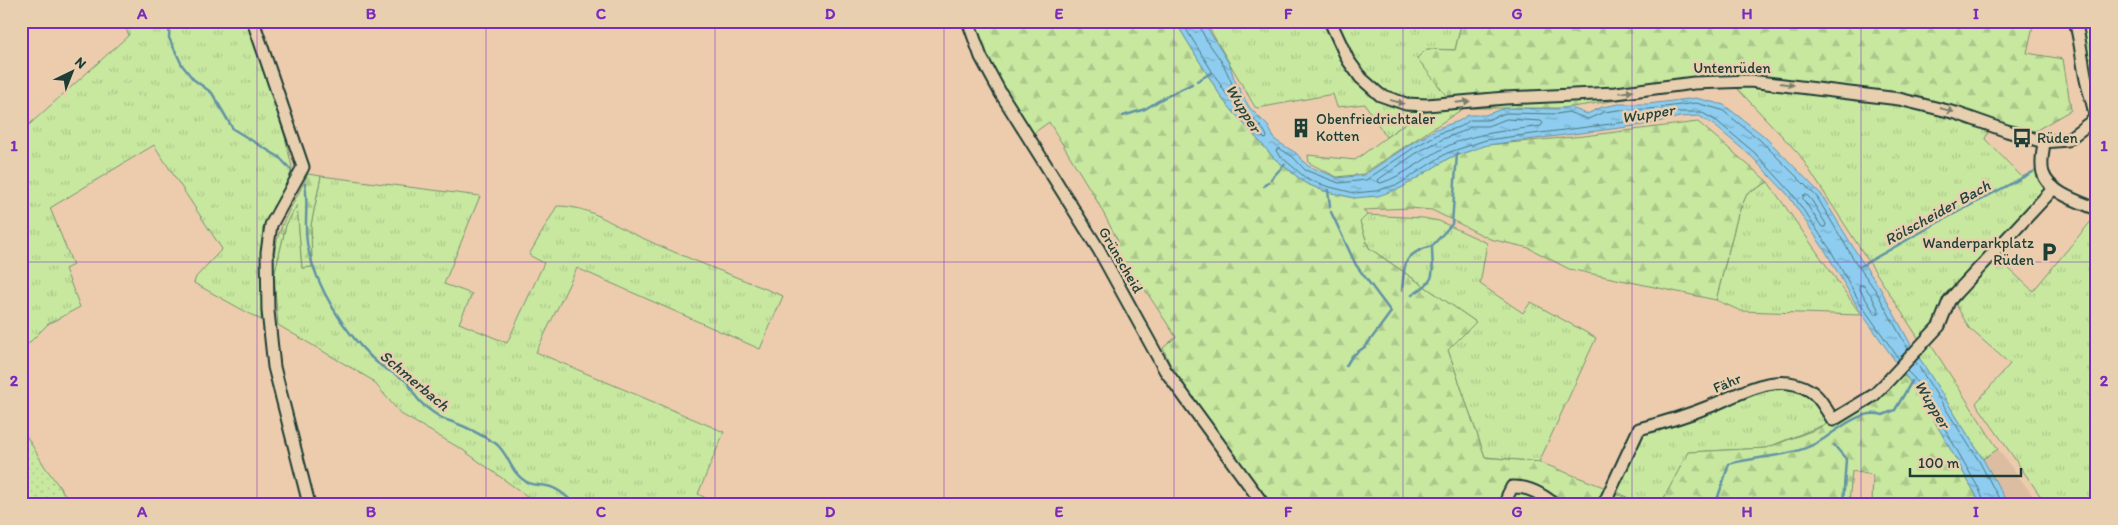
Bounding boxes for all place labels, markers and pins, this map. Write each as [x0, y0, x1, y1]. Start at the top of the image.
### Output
place label: Obenfriedrichtaler Kotten [1316, 110, 1436, 145]
building icon: Obenfriedrichtaler Kotten [1290, 117, 1312, 139]
bus stop icon: Rüden [2011, 127, 2033, 149]
place label: Rüden [2037, 129, 2078, 147]
place label: Wanderparkplatz Rüden [1923, 234, 2034, 269]
parking icon: Wanderparkplatz Rüden [2038, 241, 2060, 263]

